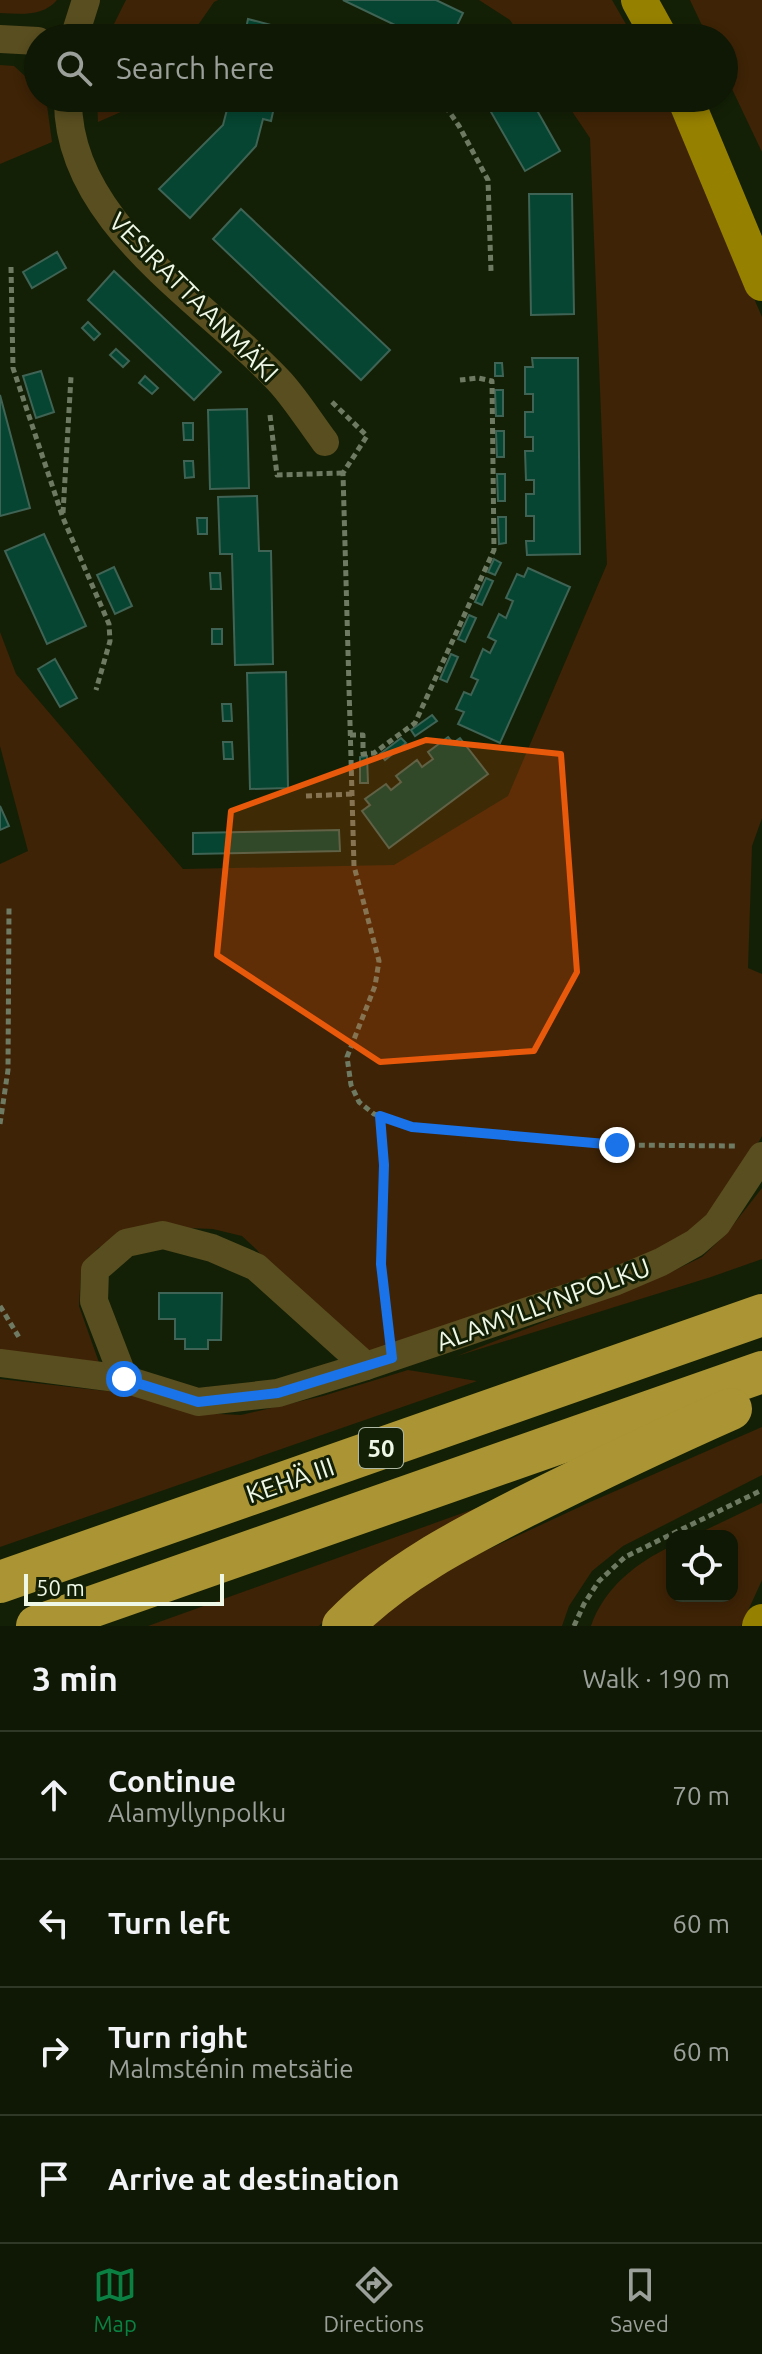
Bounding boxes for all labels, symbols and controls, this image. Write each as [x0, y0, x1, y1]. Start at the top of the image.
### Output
search box [24, 24, 738, 112]
icon: search [52, 46, 96, 90]
text: Search here [116, 51, 275, 85]
street label: VESIRATTAANMÄKI [103, 206, 285, 388]
route end [599, 1127, 635, 1163]
street label: ALAMYLLYNPOLKU [432, 1252, 654, 1356]
route start [106, 1361, 142, 1397]
road number: 50 [359, 1428, 403, 1468]
street label: KEHÄ III [242, 1451, 338, 1509]
map controls [666, 1530, 738, 1602]
button: locate [666, 1530, 738, 1602]
scale bar [24, 1570, 224, 1606]
text: 50 m [36, 1575, 85, 1600]
text: 3 min [32, 1659, 118, 1697]
text: Walk · 190 m [582, 1664, 730, 1693]
text: Continue [108, 1764, 236, 1798]
icon: ahead [32, 1773, 76, 1817]
text: 70 m [672, 1781, 730, 1810]
text: Alamyllynpolku [108, 1798, 286, 1827]
icon: left [32, 1901, 76, 1945]
text: Turn left [108, 1906, 230, 1940]
text: 60 m [672, 1909, 730, 1938]
text: Turn right [108, 2020, 248, 2054]
icon: right [32, 2029, 76, 2073]
text: 60 m [672, 2037, 730, 2066]
text: Malmsténin metsätie [108, 2054, 354, 2083]
icon: arrive [32, 2157, 76, 2201]
text: Arrive at destination [108, 2162, 400, 2196]
tab: Map [93, 2263, 137, 2336]
tab: Directions [323, 2263, 424, 2336]
tab: Saved [610, 2263, 669, 2336]

